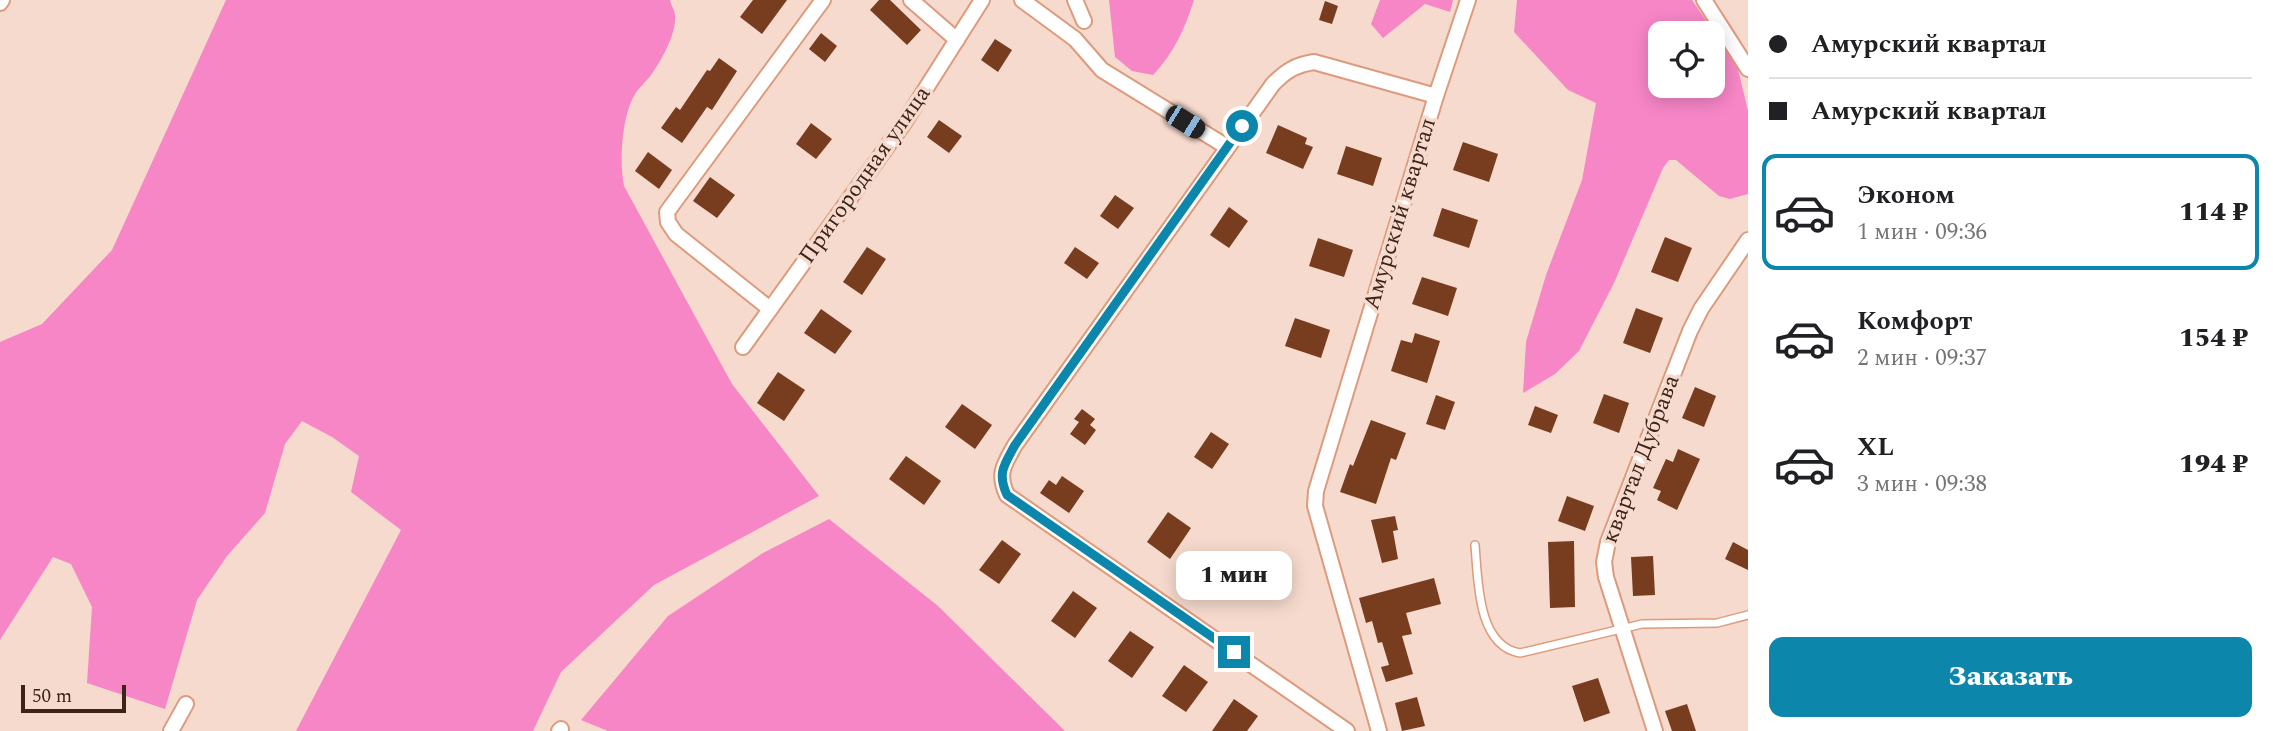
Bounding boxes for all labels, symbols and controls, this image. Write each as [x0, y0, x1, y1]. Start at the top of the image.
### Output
map controls [1648, 21, 1725, 98]
button: locate [1648, 21, 1725, 98]
text: Амурский квартал [1811, 24, 2047, 64]
street label: Пригородная улица [790, 79, 940, 271]
text: Амурский квартал [1811, 91, 2047, 131]
car [1162, 102, 1209, 142]
route start [1226, 110, 1258, 142]
street label: Амурский квартал [1354, 114, 1446, 314]
text: Эконом [1857, 175, 1955, 215]
icon: car [1773, 181, 1836, 244]
text: 114 ₽ [2179, 192, 2248, 232]
text: 1 мин · 09:36 [1857, 215, 1987, 250]
text: Комфорт [1857, 301, 1972, 341]
icon: car [1773, 307, 1836, 370]
text: 154 ₽ [2179, 318, 2248, 358]
text: 2 мин · 09:37 [1857, 341, 1987, 376]
street label: квартал Дубрава [1593, 370, 1689, 548]
text: XL [1857, 427, 1894, 467]
icon: car [1773, 433, 1836, 496]
text: 194 ₽ [2179, 444, 2248, 484]
text: 3 мин · 09:38 [1857, 467, 1987, 502]
callout: 1 мин [1176, 550, 1292, 600]
text: 1 мин [1200, 558, 1268, 593]
route end [1218, 636, 1250, 668]
button: Заказать [1769, 637, 2252, 717]
scale bar [21, 682, 126, 714]
text: 50 m [32, 682, 72, 711]

